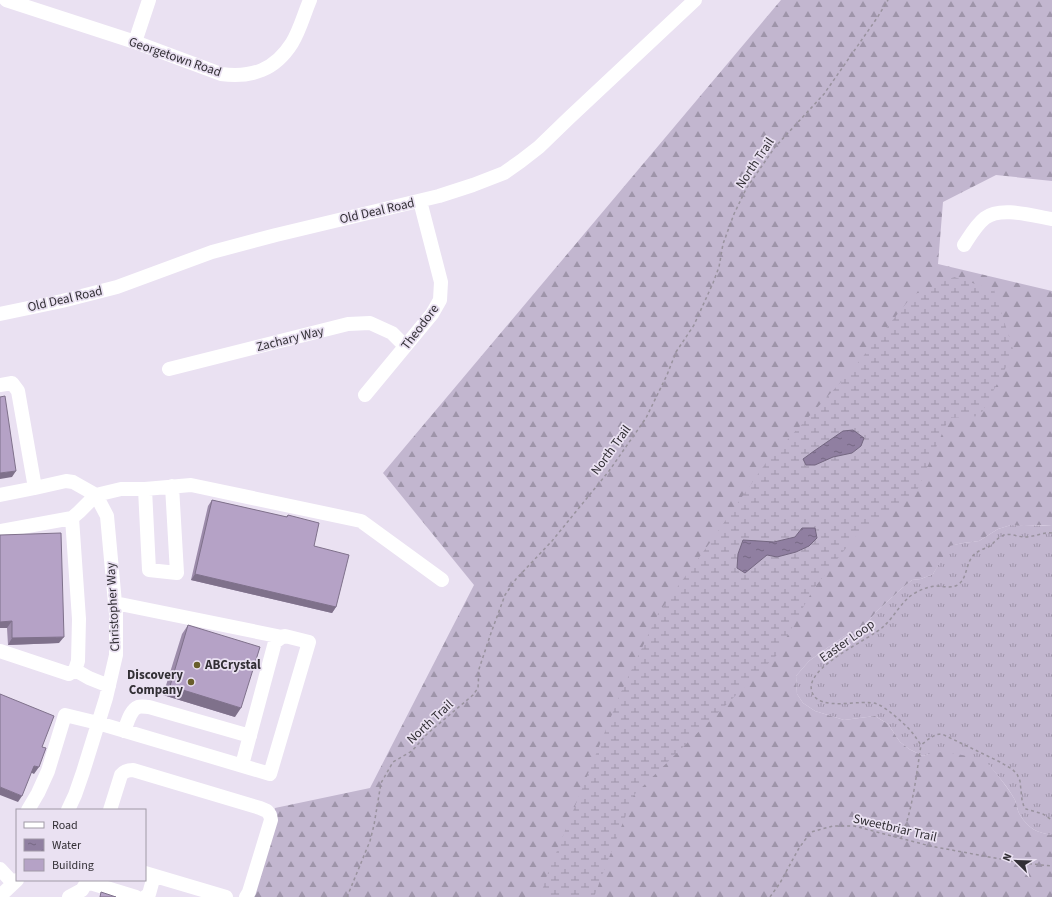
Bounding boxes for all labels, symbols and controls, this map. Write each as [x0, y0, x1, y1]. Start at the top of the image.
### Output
street label: Georgetown Road [126, 33, 224, 81]
street label: North Trail [731, 134, 779, 192]
street label: Old Deal Road [338, 194, 416, 228]
street label: Old Deal Road [26, 282, 104, 316]
street label: Theodore [397, 301, 443, 353]
street label: Zachary Way [254, 322, 326, 356]
street label: North Trail [587, 421, 635, 479]
street label: Christopher Way [102, 562, 124, 652]
street label: Easter Loop [816, 615, 878, 667]
place label: ABCrystal [204, 656, 261, 674]
marker: ABCrystal [192, 660, 202, 670]
place label: Discovery Company [127, 666, 183, 699]
marker: Discovery Company [186, 677, 196, 687]
street label: North Trail [403, 696, 457, 748]
legend [16, 809, 146, 881]
street label: Sweetbriar Trail [851, 810, 939, 846]
text: Road [52, 817, 78, 834]
text: Water [52, 837, 82, 854]
north arrow [996, 841, 1036, 881]
text: N [999, 851, 1016, 864]
text: Building [52, 857, 94, 874]

